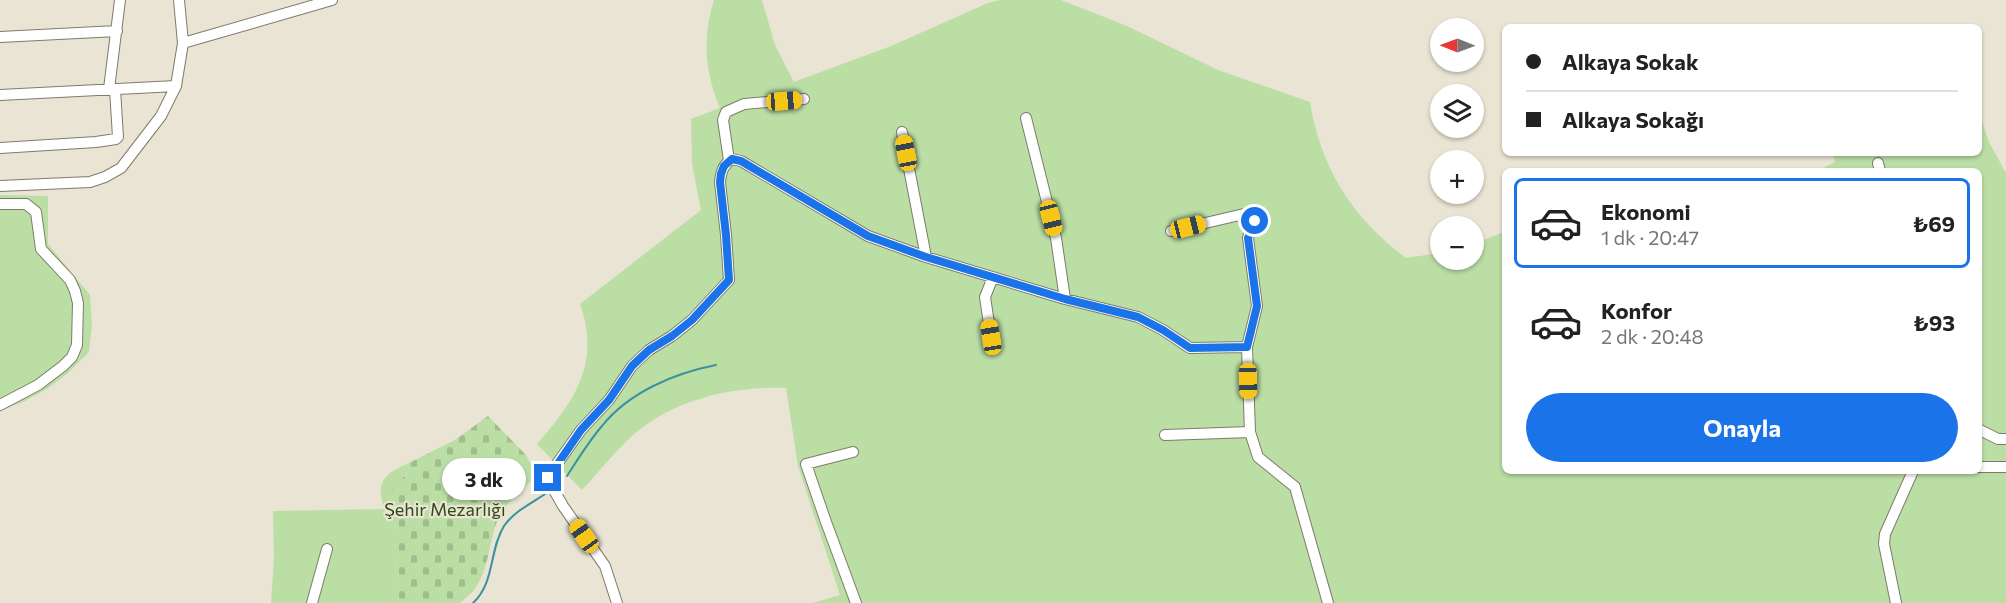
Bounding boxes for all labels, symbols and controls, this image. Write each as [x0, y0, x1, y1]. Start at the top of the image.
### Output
north arrow [1430, 18, 1484, 72]
map controls [1430, 18, 1484, 270]
text: Alkaya Sokak [1562, 48, 1699, 75]
button: layers [1430, 84, 1484, 138]
car [765, 91, 803, 111]
text: Alkaya Sokağı [1562, 106, 1704, 133]
car [894, 134, 918, 172]
button: + [1430, 150, 1484, 204]
icon: car [1529, 196, 1583, 250]
car [1038, 198, 1064, 238]
text: Ekonomi [1601, 198, 1691, 225]
route start [1241, 207, 1268, 234]
text: ₺69 [1912, 210, 1955, 237]
car [1168, 214, 1208, 240]
button: − [1430, 216, 1484, 270]
text: 1 dk · 20:47 [1601, 225, 1699, 249]
icon: car [1529, 295, 1583, 349]
text: Konfor [1601, 297, 1672, 324]
text: ₺93 [1913, 309, 1955, 336]
car [979, 318, 1003, 356]
text: 2 dk · 20:48 [1601, 324, 1704, 348]
car [1239, 363, 1257, 399]
button: Onayla [1526, 393, 1958, 462]
callout: 3 dk [443, 457, 527, 499]
route end [534, 464, 561, 491]
text: 3 dk [465, 467, 503, 491]
park label: Şehir Mezarlığı [384, 498, 506, 520]
car [566, 516, 602, 556]

